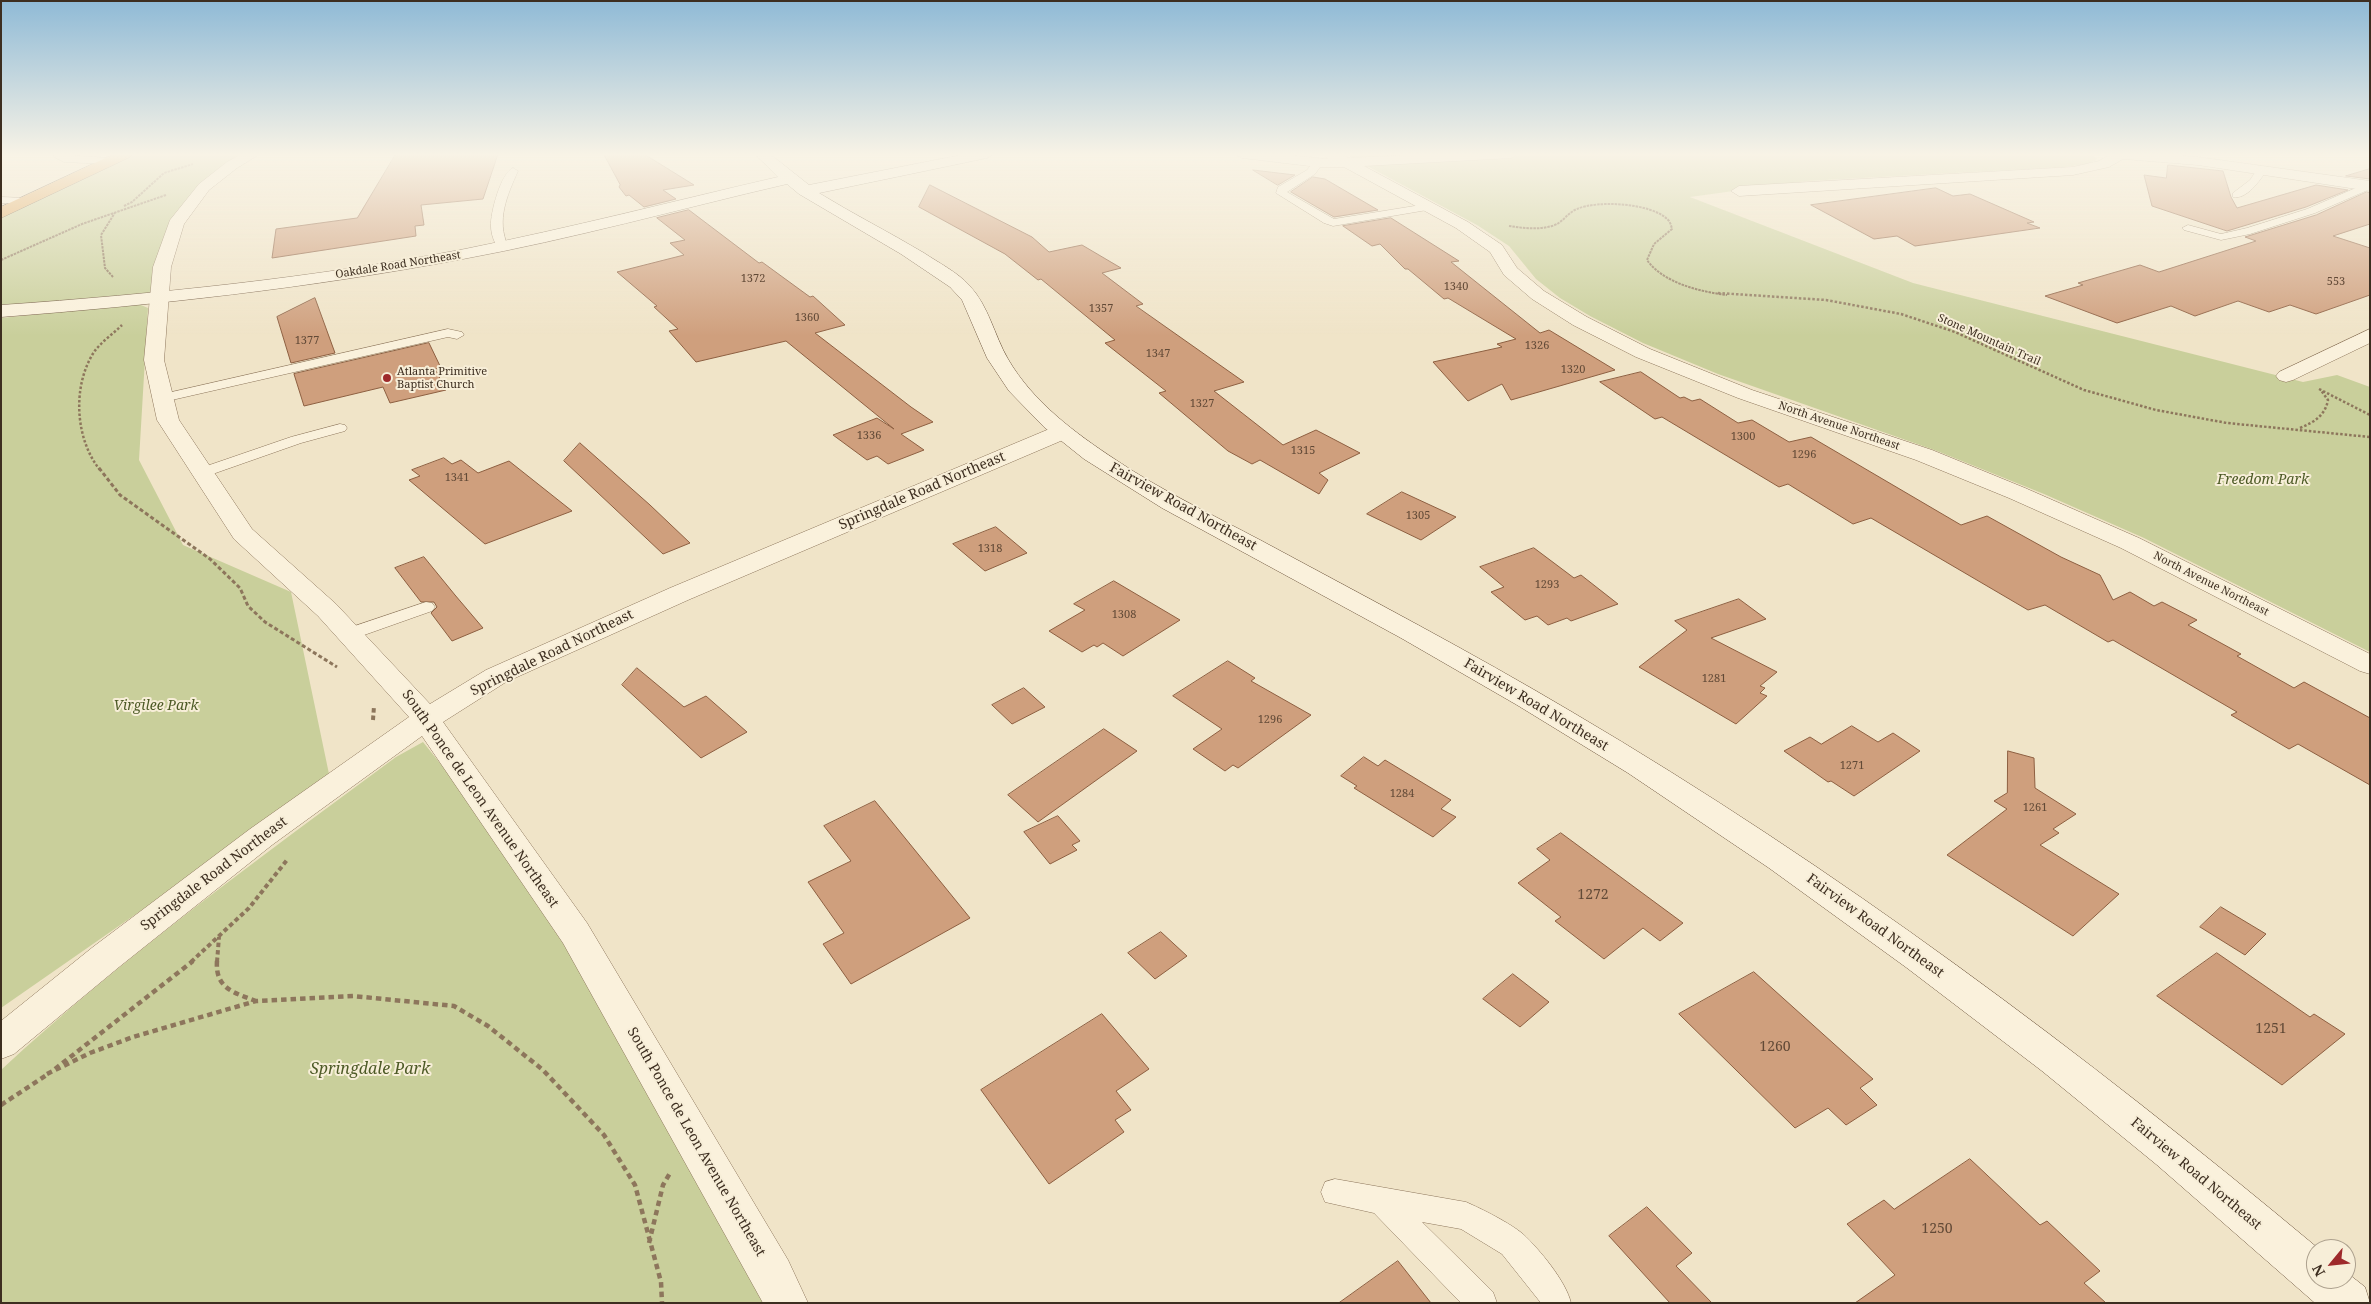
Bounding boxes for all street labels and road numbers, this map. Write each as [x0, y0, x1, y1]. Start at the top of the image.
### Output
street label: Oakdale Road Northeast [334, 249, 462, 281]
street label: Stone Mountain Trail [1936, 311, 2042, 369]
street label: North Avenue Northeast [1777, 399, 1901, 453]
street label: Springdale Road Northeast [836, 448, 1008, 534]
street label: Fairview Road Northeast [1107, 460, 1259, 554]
street label: North Avenue Northeast [2151, 549, 2271, 619]
street label: Springdale Road Northeast [468, 606, 636, 700]
street label: Fairview Road Northeast [1461, 655, 1611, 755]
street label: South Ponce de Leon Avenue Northeast [398, 687, 562, 911]
street label: Springdale Road Northeast [137, 813, 291, 935]
street label: Fairview Road Northeast [1803, 871, 1947, 981]
street label: South Ponce de Leon Avenue Northeast [623, 1024, 769, 1260]
street label: Fairview Road Northeast [2127, 1114, 2265, 1234]

